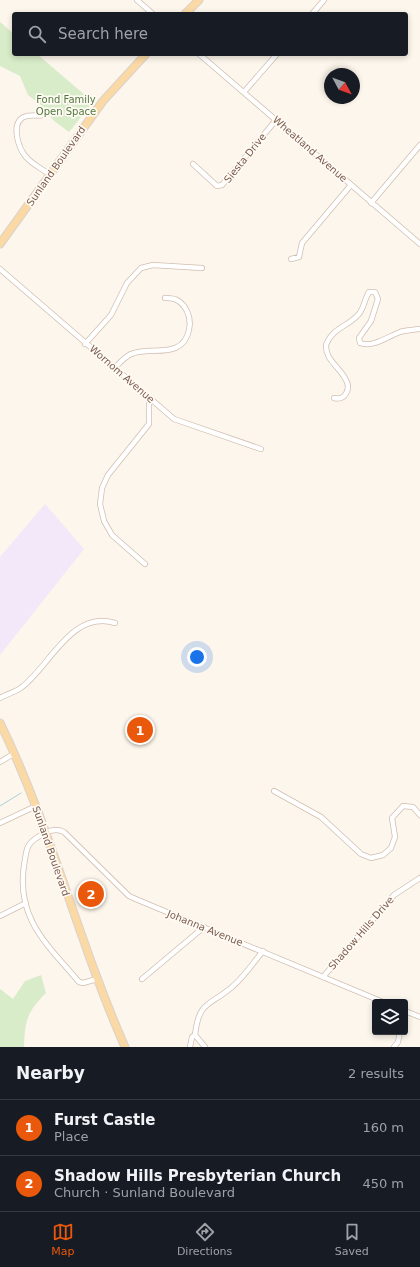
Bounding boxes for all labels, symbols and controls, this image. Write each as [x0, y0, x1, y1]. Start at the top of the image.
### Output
search box [12, 12, 408, 56]
icon: search [26, 23, 48, 45]
text: Search here [58, 25, 148, 43]
north arrow [324, 68, 360, 104]
park label: Fond Family Open Space [36, 94, 96, 117]
street label: Wheatland Avenue [271, 114, 349, 184]
street label: Sunland Boulevard [24, 124, 88, 208]
street label: Siesta Drive [222, 131, 268, 185]
street label: Wornom Avenue [87, 343, 157, 405]
your location [187, 647, 207, 667]
pin: 1 [127, 715, 153, 745]
street label: Sunland Boulevard [30, 805, 72, 897]
pin: 2 [78, 879, 104, 909]
street label: Shadow Hills Drive [326, 894, 396, 972]
street label: Johanna Avenue [165, 907, 244, 948]
map controls [372, 999, 408, 1035]
button: layers [372, 999, 408, 1035]
text: Nearby [16, 1063, 85, 1083]
text: 2 results [348, 1066, 404, 1081]
text: Furst Castle [54, 1111, 155, 1129]
text: 1 [24, 1120, 34, 1135]
text: 160 m [362, 1120, 404, 1135]
text: Place [54, 1129, 89, 1144]
text: Shadow Hills Presbyterian Church [54, 1167, 341, 1185]
text: 2 [24, 1176, 34, 1191]
text: 450 m [362, 1176, 404, 1191]
text: Church · Sunland Boulevard [54, 1185, 235, 1200]
tab: Map [51, 1221, 74, 1258]
tab: Directions [177, 1221, 232, 1258]
tab: Saved [335, 1221, 369, 1258]

